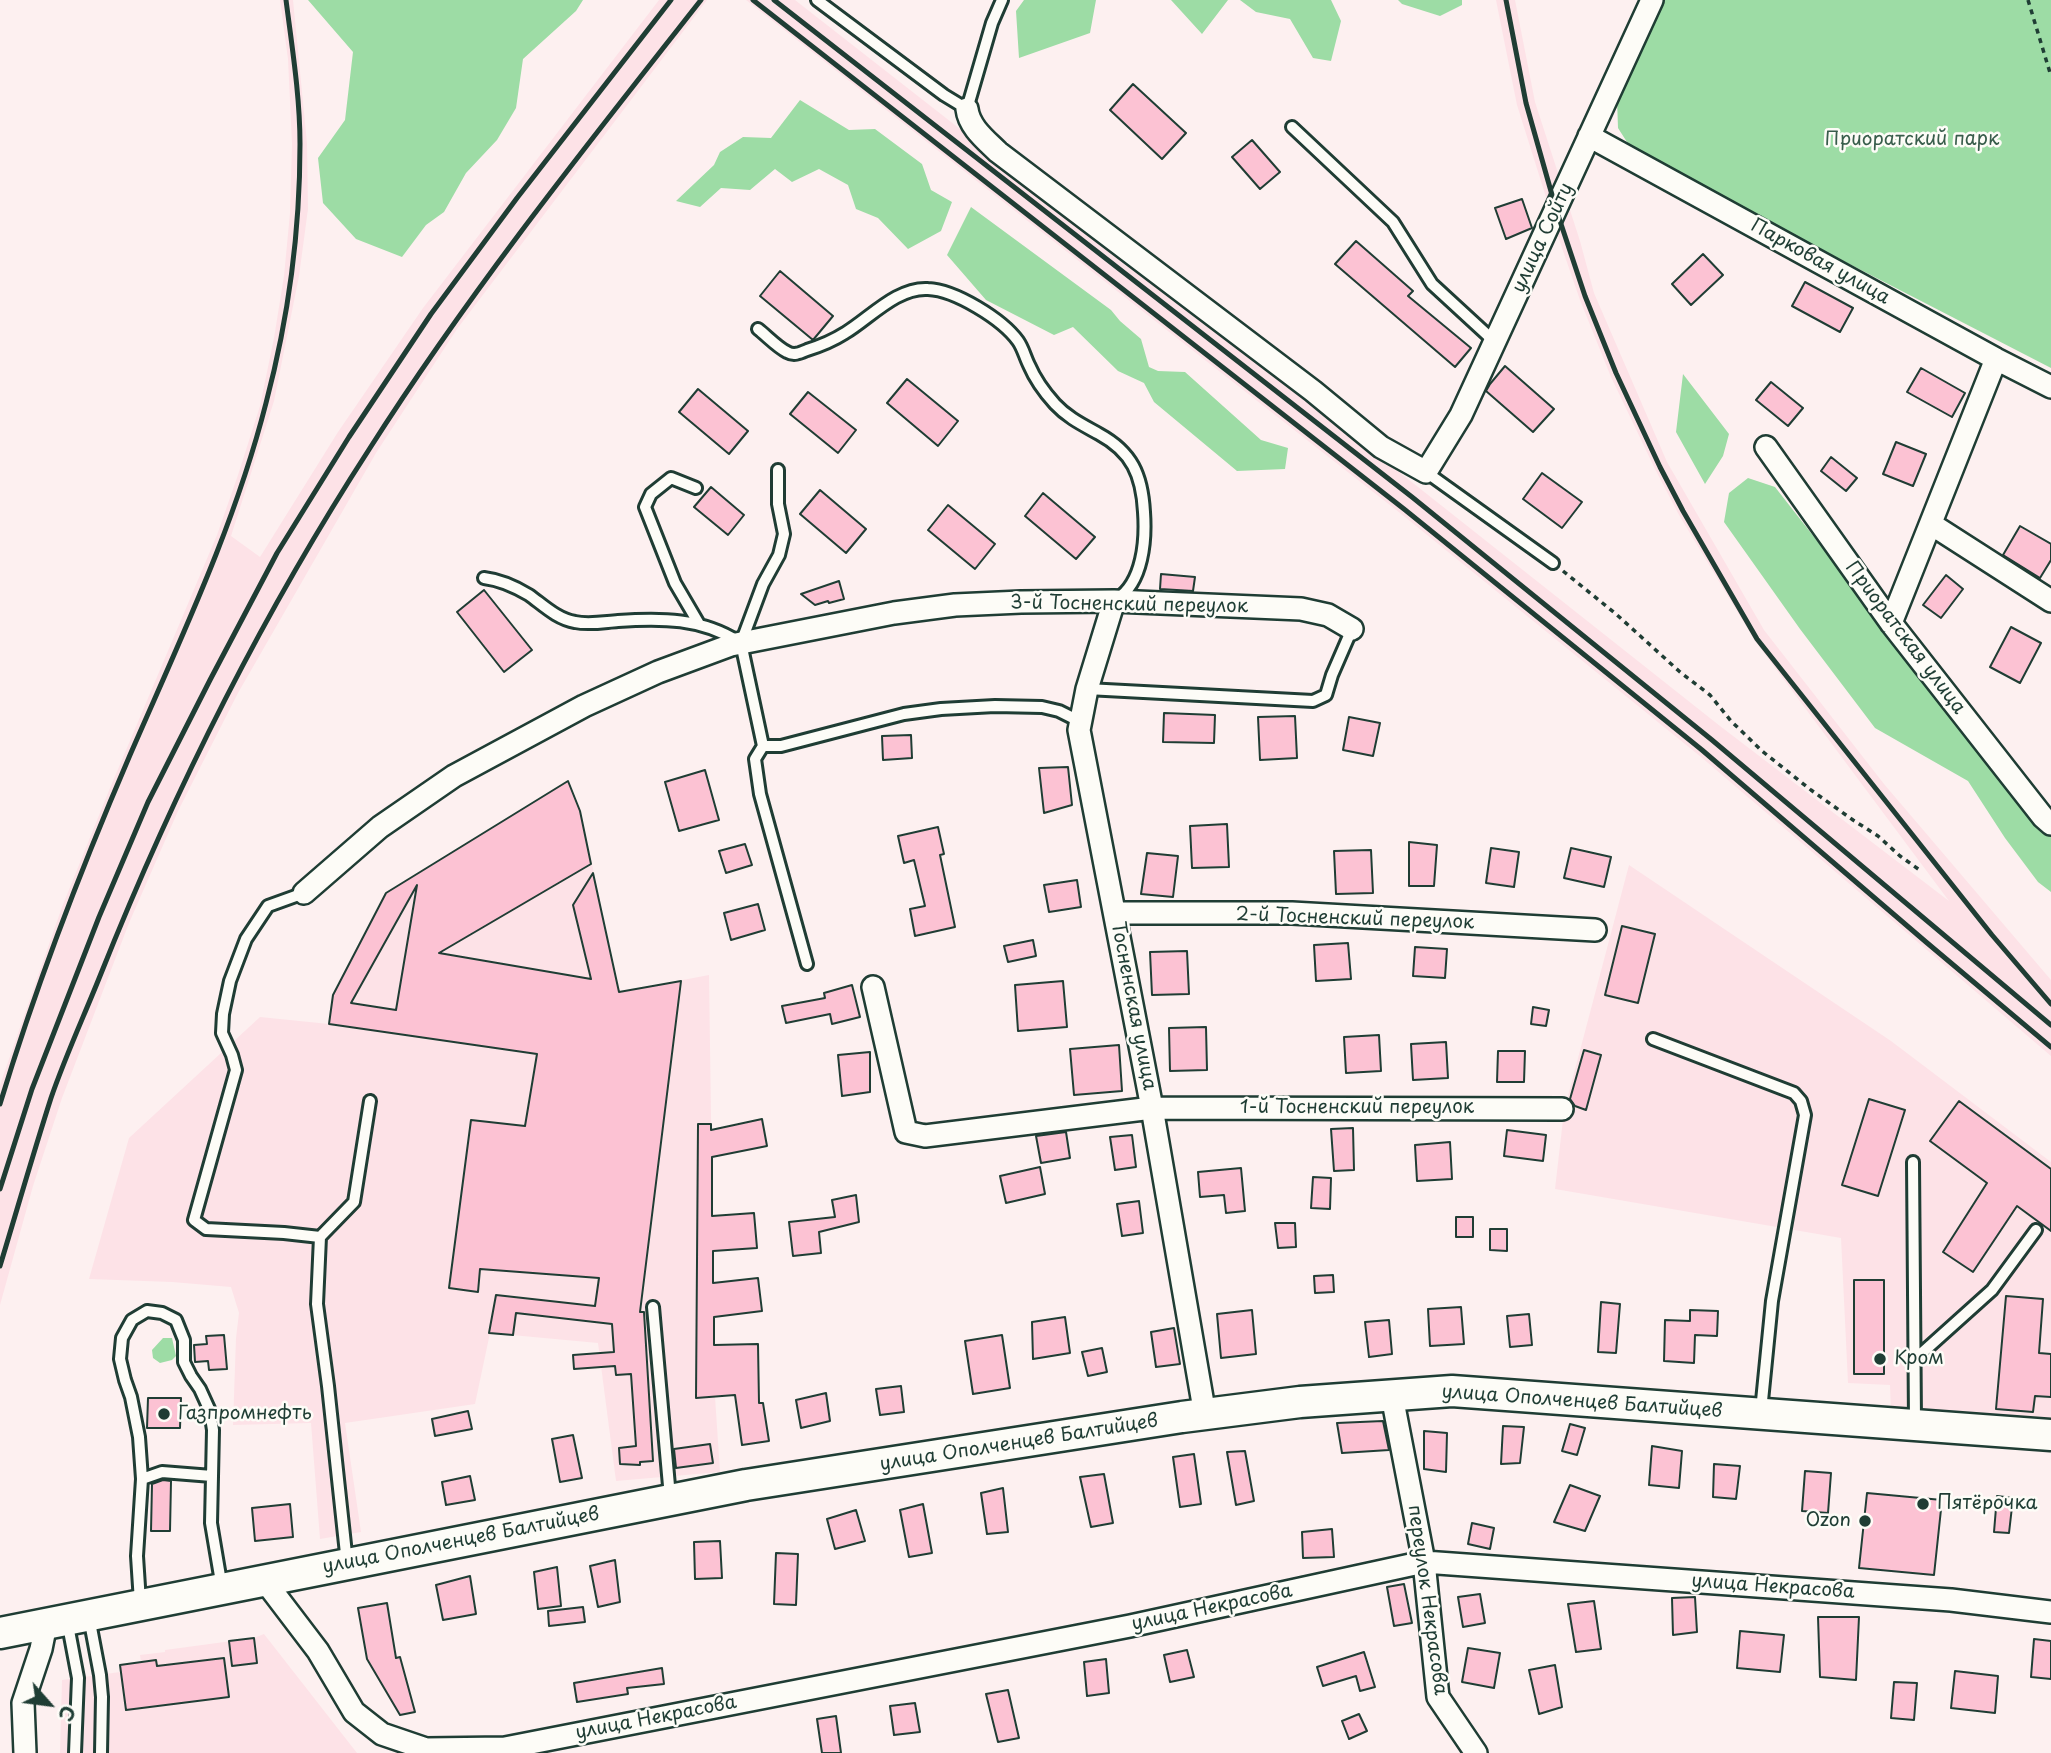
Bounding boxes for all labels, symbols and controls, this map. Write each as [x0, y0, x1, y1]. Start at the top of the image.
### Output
park label: Приоратский парк [1825, 129, 1999, 151]
street label: улица Сойту [1508, 179, 1578, 297]
street label: Парковая улица [1747, 214, 1893, 310]
street label: Приоратская улица [1840, 557, 1970, 719]
street label: 3-й Тосненский переулок [1010, 592, 1248, 618]
street label: 2-й Тосненский переулок [1235, 903, 1475, 935]
street label: Тосненская улица [1105, 920, 1161, 1092]
street label: 1-й Тосненский переулок [1240, 1097, 1474, 1119]
place label: Кром [1894, 1348, 1944, 1370]
marker: Кром [1872, 1351, 1888, 1367]
street label: улица Ополченцев Балтийцев [1441, 1381, 1723, 1423]
place label: Газпромнефть [178, 1403, 312, 1425]
marker: Газпромнефть [156, 1406, 172, 1422]
street label: улица Ополченцев Балтийцев [878, 1410, 1160, 1476]
place label: Пятёрочка [1937, 1493, 2038, 1515]
marker: Пятёрочка [1915, 1496, 1931, 1512]
street label: улица Ополченцев Балтийцев [321, 1503, 601, 1579]
street label: переулок Некрасова [1402, 1504, 1452, 1696]
place label: Ozon [1806, 1510, 1851, 1532]
marker: Ozon [1857, 1513, 1873, 1529]
street label: улица Некрасова [1691, 1570, 1855, 1604]
street label: улица Некрасова [1130, 1580, 1294, 1636]
north arrow [14, 1669, 84, 1739]
street label: улица Некрасова [573, 1691, 739, 1745]
text: С [52, 1701, 83, 1727]

